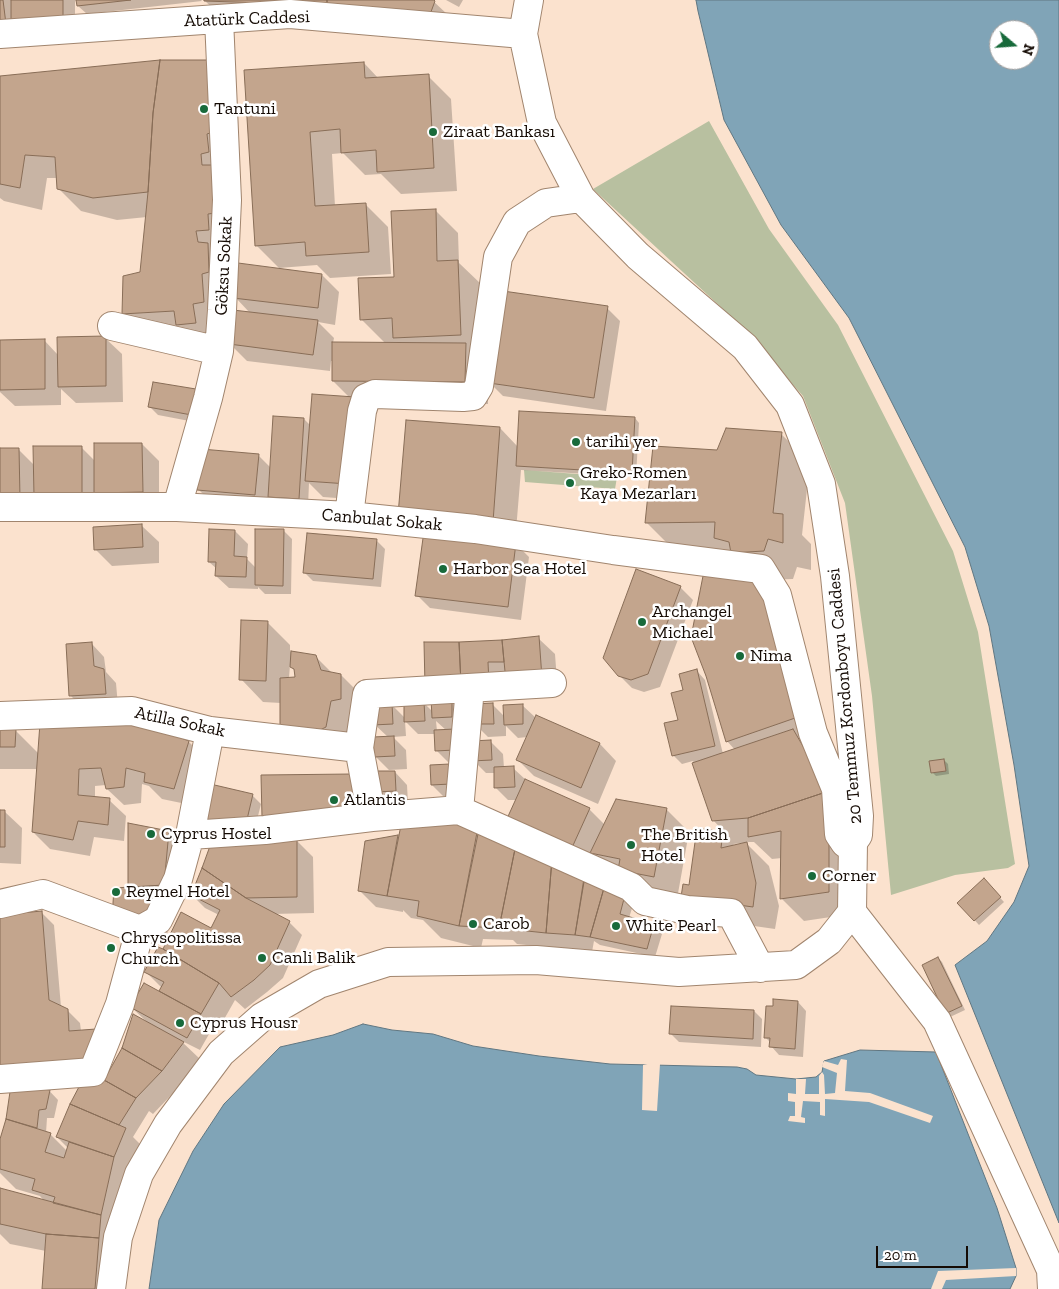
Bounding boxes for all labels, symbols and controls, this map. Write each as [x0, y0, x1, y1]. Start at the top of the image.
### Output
street label: Atatürk Caddesi [184, 6, 310, 32]
north arrow [989, 20, 1039, 70]
text: N [1018, 42, 1038, 57]
place label: Tantuni [214, 98, 276, 120]
marker: Tantuni [198, 103, 210, 115]
place label: Ziraat Bankası [443, 121, 555, 143]
marker: Ziraat Bankası [427, 126, 439, 138]
street label: Göksu Sokak [211, 216, 237, 316]
place label: tarihi yer [586, 431, 658, 453]
marker: tarihi yer [570, 436, 582, 448]
place label: Greko-Romen Kaya Mezarları [580, 462, 696, 504]
marker: Greko-Romen Kaya Mezarları [564, 477, 576, 489]
street label: Canbulat Sokak [321, 504, 443, 536]
place label: Harbor Sea Hotel [453, 558, 586, 580]
marker: Harbor Sea Hotel [437, 563, 449, 575]
street label: 20 Temmuz Kordonboyu Caddesi [823, 567, 867, 825]
place label: Archangel Michael [652, 601, 732, 644]
marker: Archangel Michael [636, 616, 648, 628]
place label: Nima [750, 645, 792, 667]
marker: Nima [734, 650, 746, 662]
street label: Atilla Sokak [133, 702, 227, 742]
place label: Atlantis [344, 789, 406, 811]
marker: Atlantis [328, 794, 340, 806]
place label: Cyprus Hostel [161, 823, 272, 845]
place label: The British Hotel [641, 824, 728, 866]
marker: Cyprus Hostel [145, 828, 157, 840]
marker: The British Hotel [625, 839, 637, 851]
place label: Corner [822, 865, 877, 887]
marker: Corner [806, 870, 818, 882]
place label: Reymel Hotel [126, 881, 229, 903]
marker: Reymel Hotel [110, 886, 122, 898]
place label: Carob [483, 913, 530, 935]
place label: White Pearl [626, 915, 716, 937]
marker: Carob [467, 918, 479, 930]
marker: White Pearl [610, 920, 622, 932]
place label: Chrysopolitissa Church [121, 927, 241, 970]
marker: Chrysopolitissa Church [105, 942, 117, 954]
place label: Canli Balik [272, 947, 355, 969]
marker: Canli Balik [256, 952, 268, 964]
place label: Cyprus Housr [190, 1012, 298, 1034]
marker: Cyprus Housr [174, 1017, 186, 1029]
scale bar [879, 1236, 972, 1268]
text: 20 m [884, 1246, 917, 1264]

